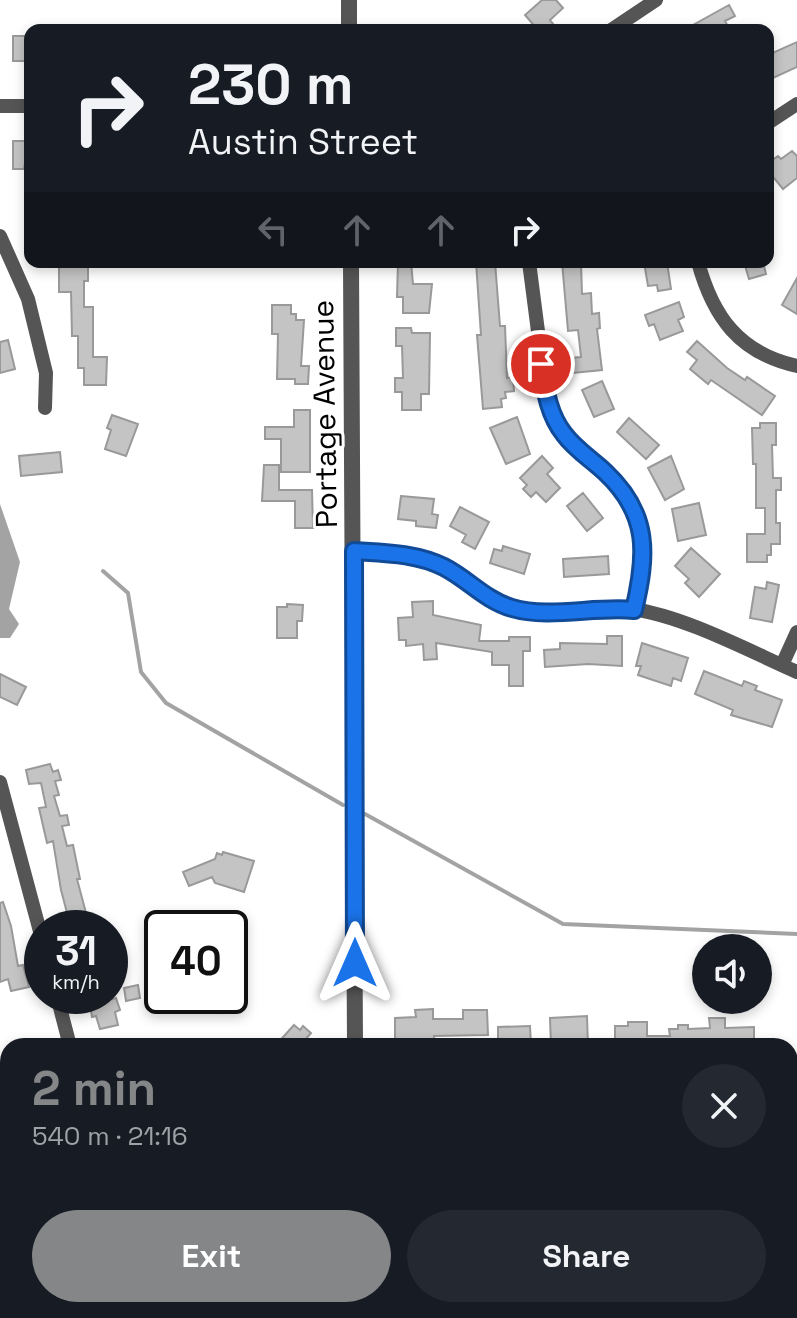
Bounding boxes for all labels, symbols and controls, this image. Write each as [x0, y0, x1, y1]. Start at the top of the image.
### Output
text: 230 m [188, 49, 354, 120]
icon: right [56, 56, 160, 160]
text: Austin Street [188, 119, 418, 165]
icon: left [251, 208, 295, 252]
icon: ahead [335, 208, 379, 252]
icon: ahead [419, 208, 463, 252]
icon: right [503, 208, 547, 252]
street label: Portage Avenue [303, 300, 346, 528]
pin [507, 330, 575, 398]
icon: arrive [519, 342, 563, 386]
speed limit sign: 40 [144, 910, 248, 1014]
position arrow [313, 921, 397, 1005]
text: 31 [55, 926, 97, 977]
map controls [692, 934, 772, 1014]
button: sound [692, 934, 772, 1014]
text: km/h [52, 969, 100, 995]
text: 2 min [32, 1058, 156, 1119]
button: close [682, 1064, 766, 1148]
text: 540 m · 21:16 [32, 1119, 188, 1153]
button: Exit [32, 1210, 391, 1302]
button: Share [407, 1210, 766, 1302]

